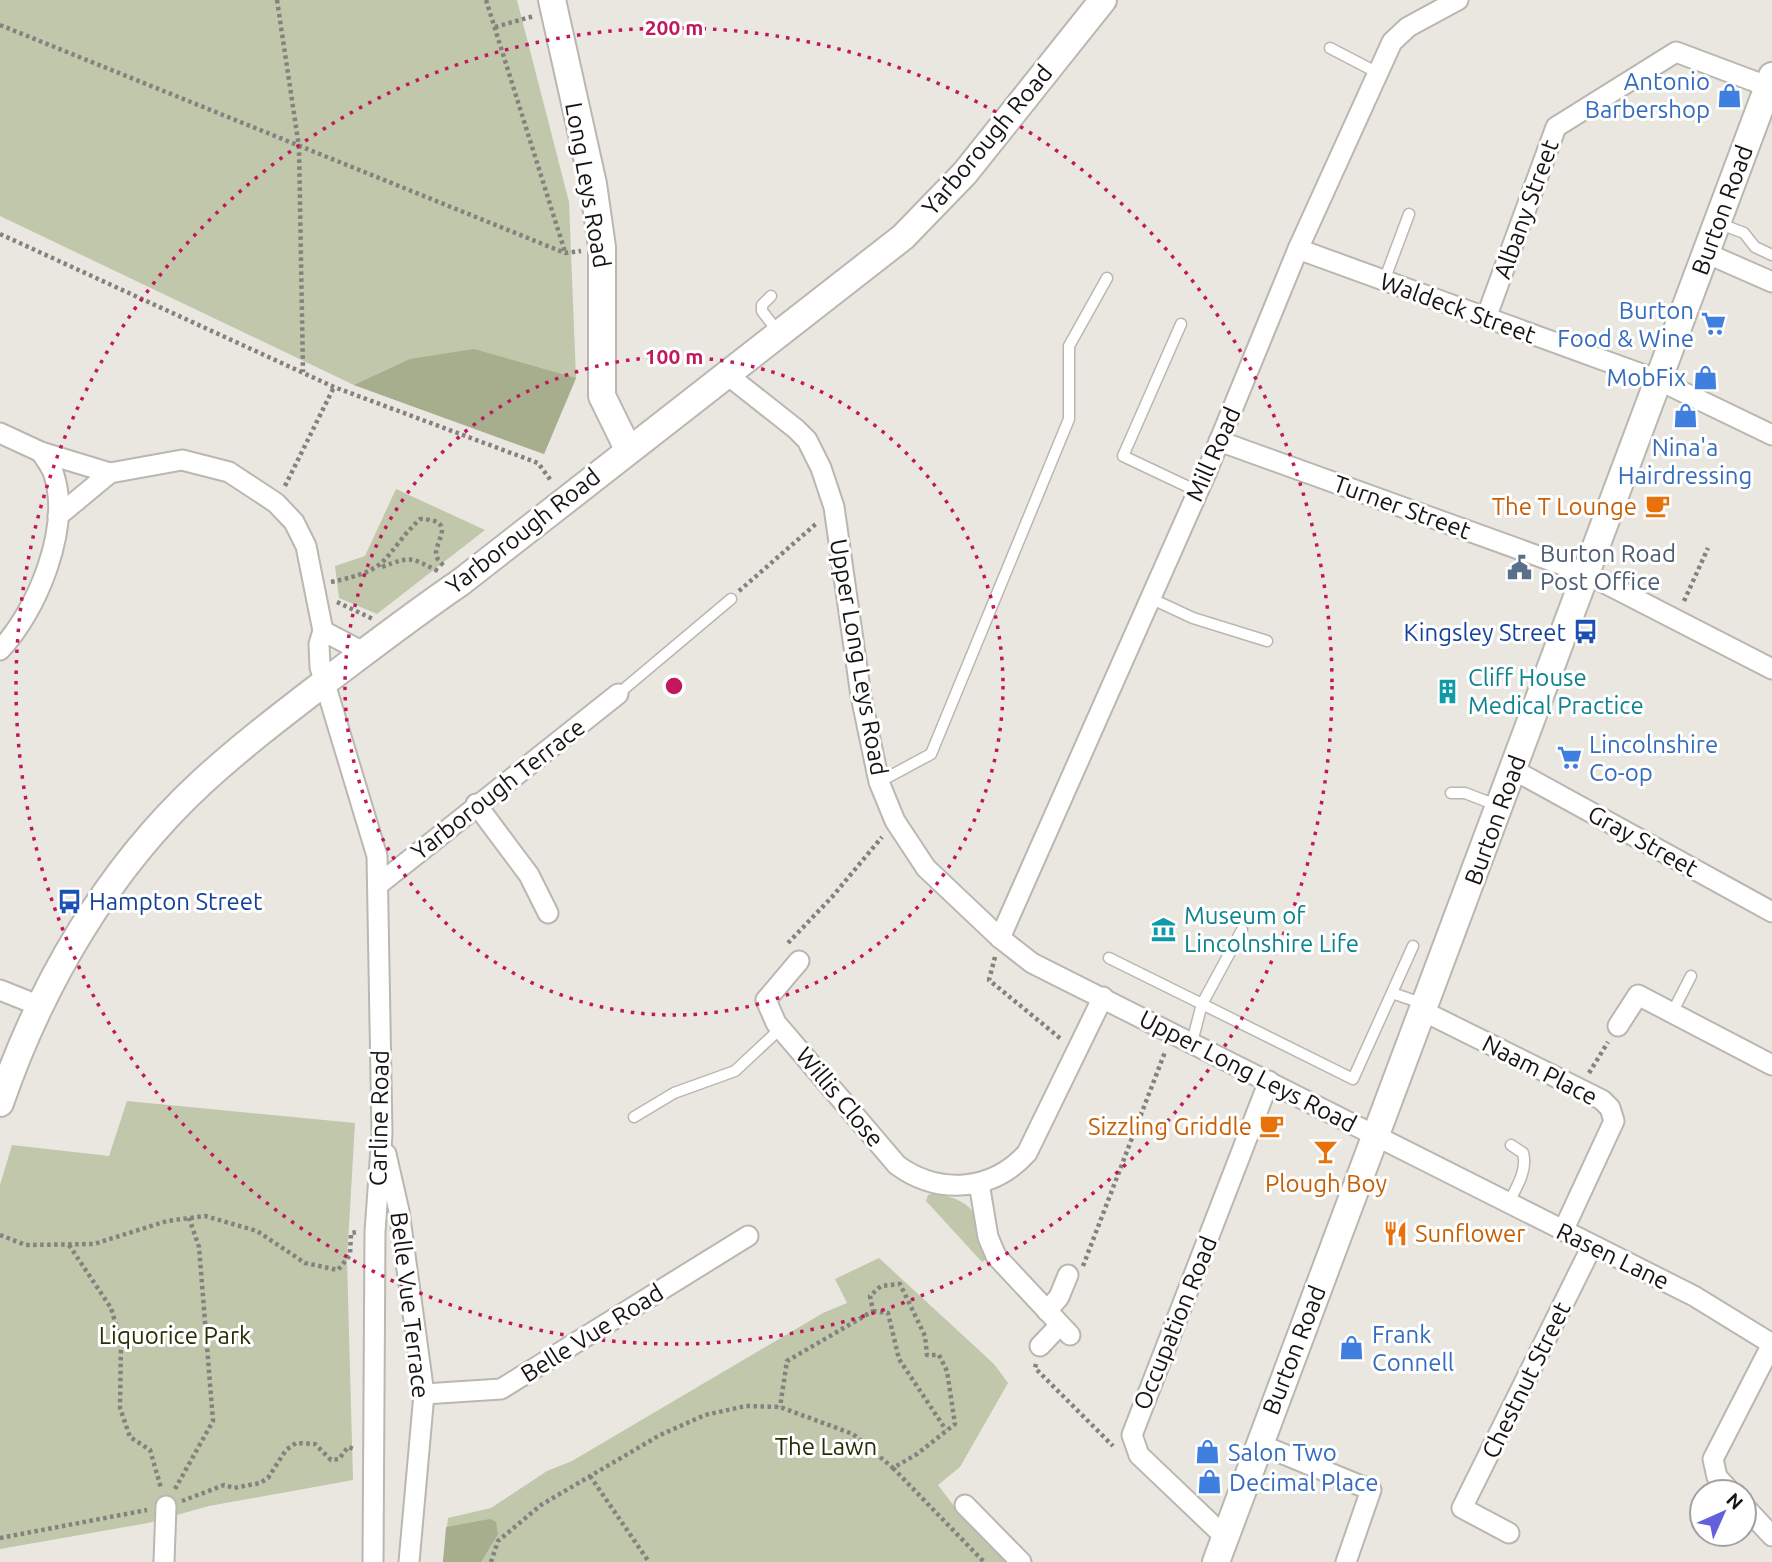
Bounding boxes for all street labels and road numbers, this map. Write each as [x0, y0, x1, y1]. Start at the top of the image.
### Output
street label: Yarborough Road [916, 59, 1058, 221]
street label: Long Leys Road [560, 100, 616, 270]
street label: Albany Street [1488, 135, 1564, 282]
street label: Burton Road [1686, 141, 1758, 279]
street label: Waldeck Street [1377, 267, 1540, 349]
street label: Mill Road [1180, 403, 1246, 505]
street label: Yarborough Road [441, 463, 605, 599]
street label: Turner Street [1330, 470, 1475, 545]
street label: Upper Long Leys Road [825, 537, 893, 777]
street label: Yarborough Terrace [406, 713, 590, 865]
street label: Burton Road [1459, 751, 1531, 889]
street label: Gray Street [1583, 800, 1703, 883]
street label: Upper Long Leys Road [1135, 1005, 1361, 1137]
street label: Naam Place [1478, 1030, 1602, 1110]
street label: Willis Close [791, 1042, 889, 1152]
street label: Carline Road [364, 1050, 394, 1186]
street label: Belle Vue Terrace [385, 1210, 435, 1400]
street label: Rasen Lane [1552, 1217, 1674, 1295]
street label: Occupation Road [1128, 1232, 1222, 1414]
street label: Belle Vue Road [516, 1278, 668, 1388]
street label: Burton Road [1257, 1282, 1331, 1418]
street label: Chestnut Street [1476, 1297, 1576, 1463]

